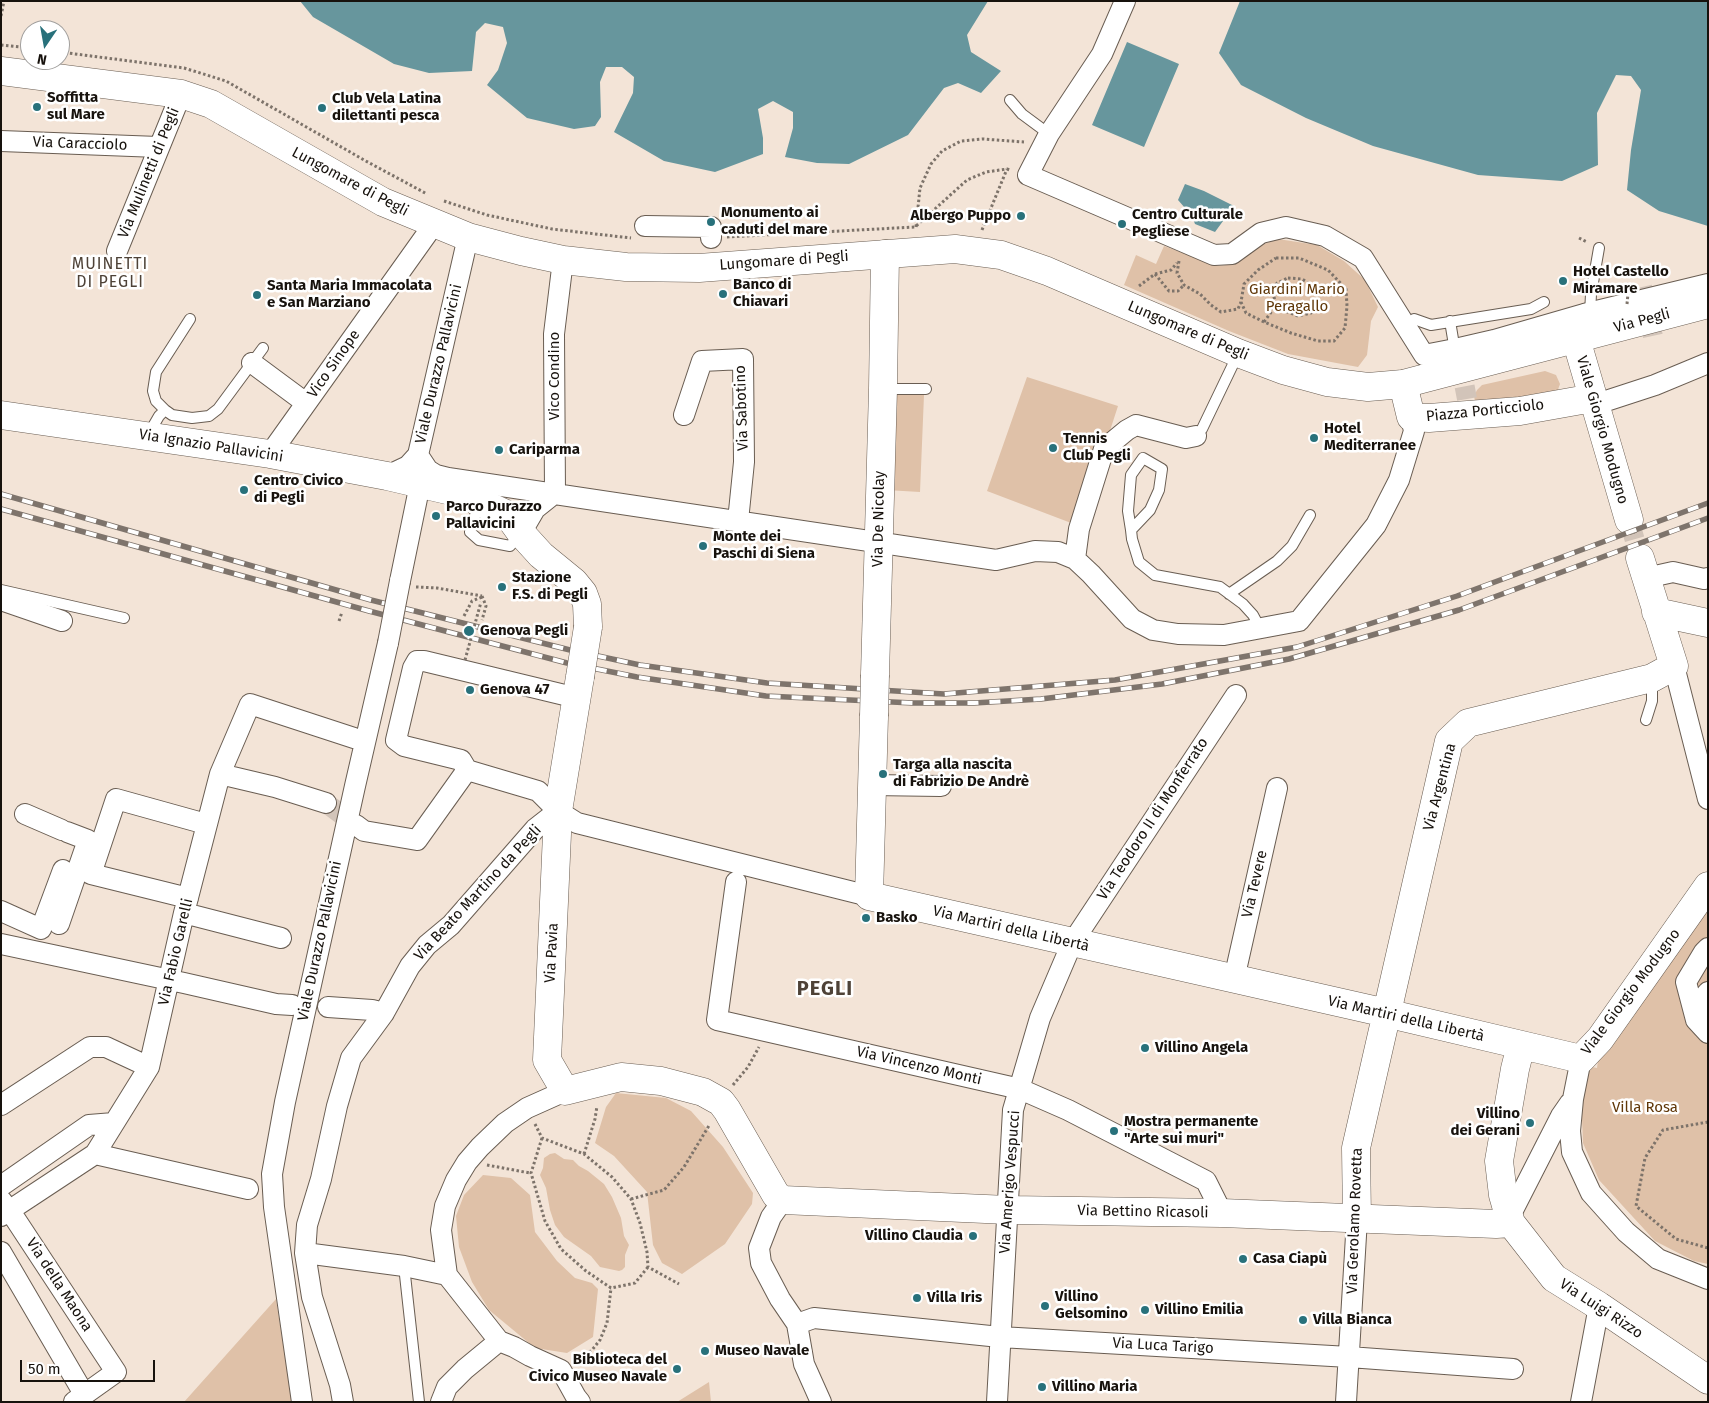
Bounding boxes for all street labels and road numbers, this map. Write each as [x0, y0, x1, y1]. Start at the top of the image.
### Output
street label: Via Mulinetti di Pegli [114, 105, 184, 241]
street label: Via Caracciolo [32, 133, 128, 155]
street label: Lungomare di Pegli [289, 144, 411, 220]
street label: Lungomare di Pegli [719, 248, 849, 274]
street label: Viale Durazzo Pallavicini [412, 282, 466, 446]
street label: Lungomare di Pegli [1125, 297, 1251, 365]
street label: Via Pegli [1612, 305, 1672, 337]
street label: Vico Sinope [304, 326, 364, 402]
street label: Vico Condino [546, 332, 564, 420]
street label: Viale Giorgio Modugno [1572, 354, 1632, 506]
street label: Via Sabotino [732, 365, 752, 451]
street label: Piazza Porticciolo [1425, 396, 1545, 426]
street label: Via Ignazio Pallavicini [138, 426, 284, 466]
street label: Via De Nicolay [869, 471, 889, 567]
street label: Via Teodoro II di Monferrato [1094, 735, 1212, 903]
street label: Via Argentina [1420, 741, 1460, 833]
street label: Via Beato Martino da Pegli [410, 822, 546, 964]
street label: Via Tevere [1238, 848, 1272, 920]
street label: Viale Durazzo Pallavicini [294, 859, 346, 1023]
street label: Via Fabio Garelli [155, 897, 197, 1007]
street label: Via Martiri della Libertà [931, 902, 1091, 956]
street label: Via Pavia [541, 922, 563, 984]
street label: Viale Giorgio Modugno [1578, 925, 1684, 1059]
street label: Via Martiri della Libertà [1326, 992, 1486, 1046]
street label: Via Vincenzo Monti [855, 1043, 983, 1089]
street label: Via Amerigo Vespucci [996, 1110, 1024, 1254]
street label: Via Gerolamo Rovetta [1343, 1148, 1367, 1294]
street label: Via Bettino Ricasoli [1077, 1202, 1209, 1222]
street label: Via della Maona [22, 1235, 96, 1335]
street label: Via Luigi Rizzo [1556, 1275, 1646, 1343]
street label: Via Luca Tarigo [1112, 1334, 1214, 1358]

